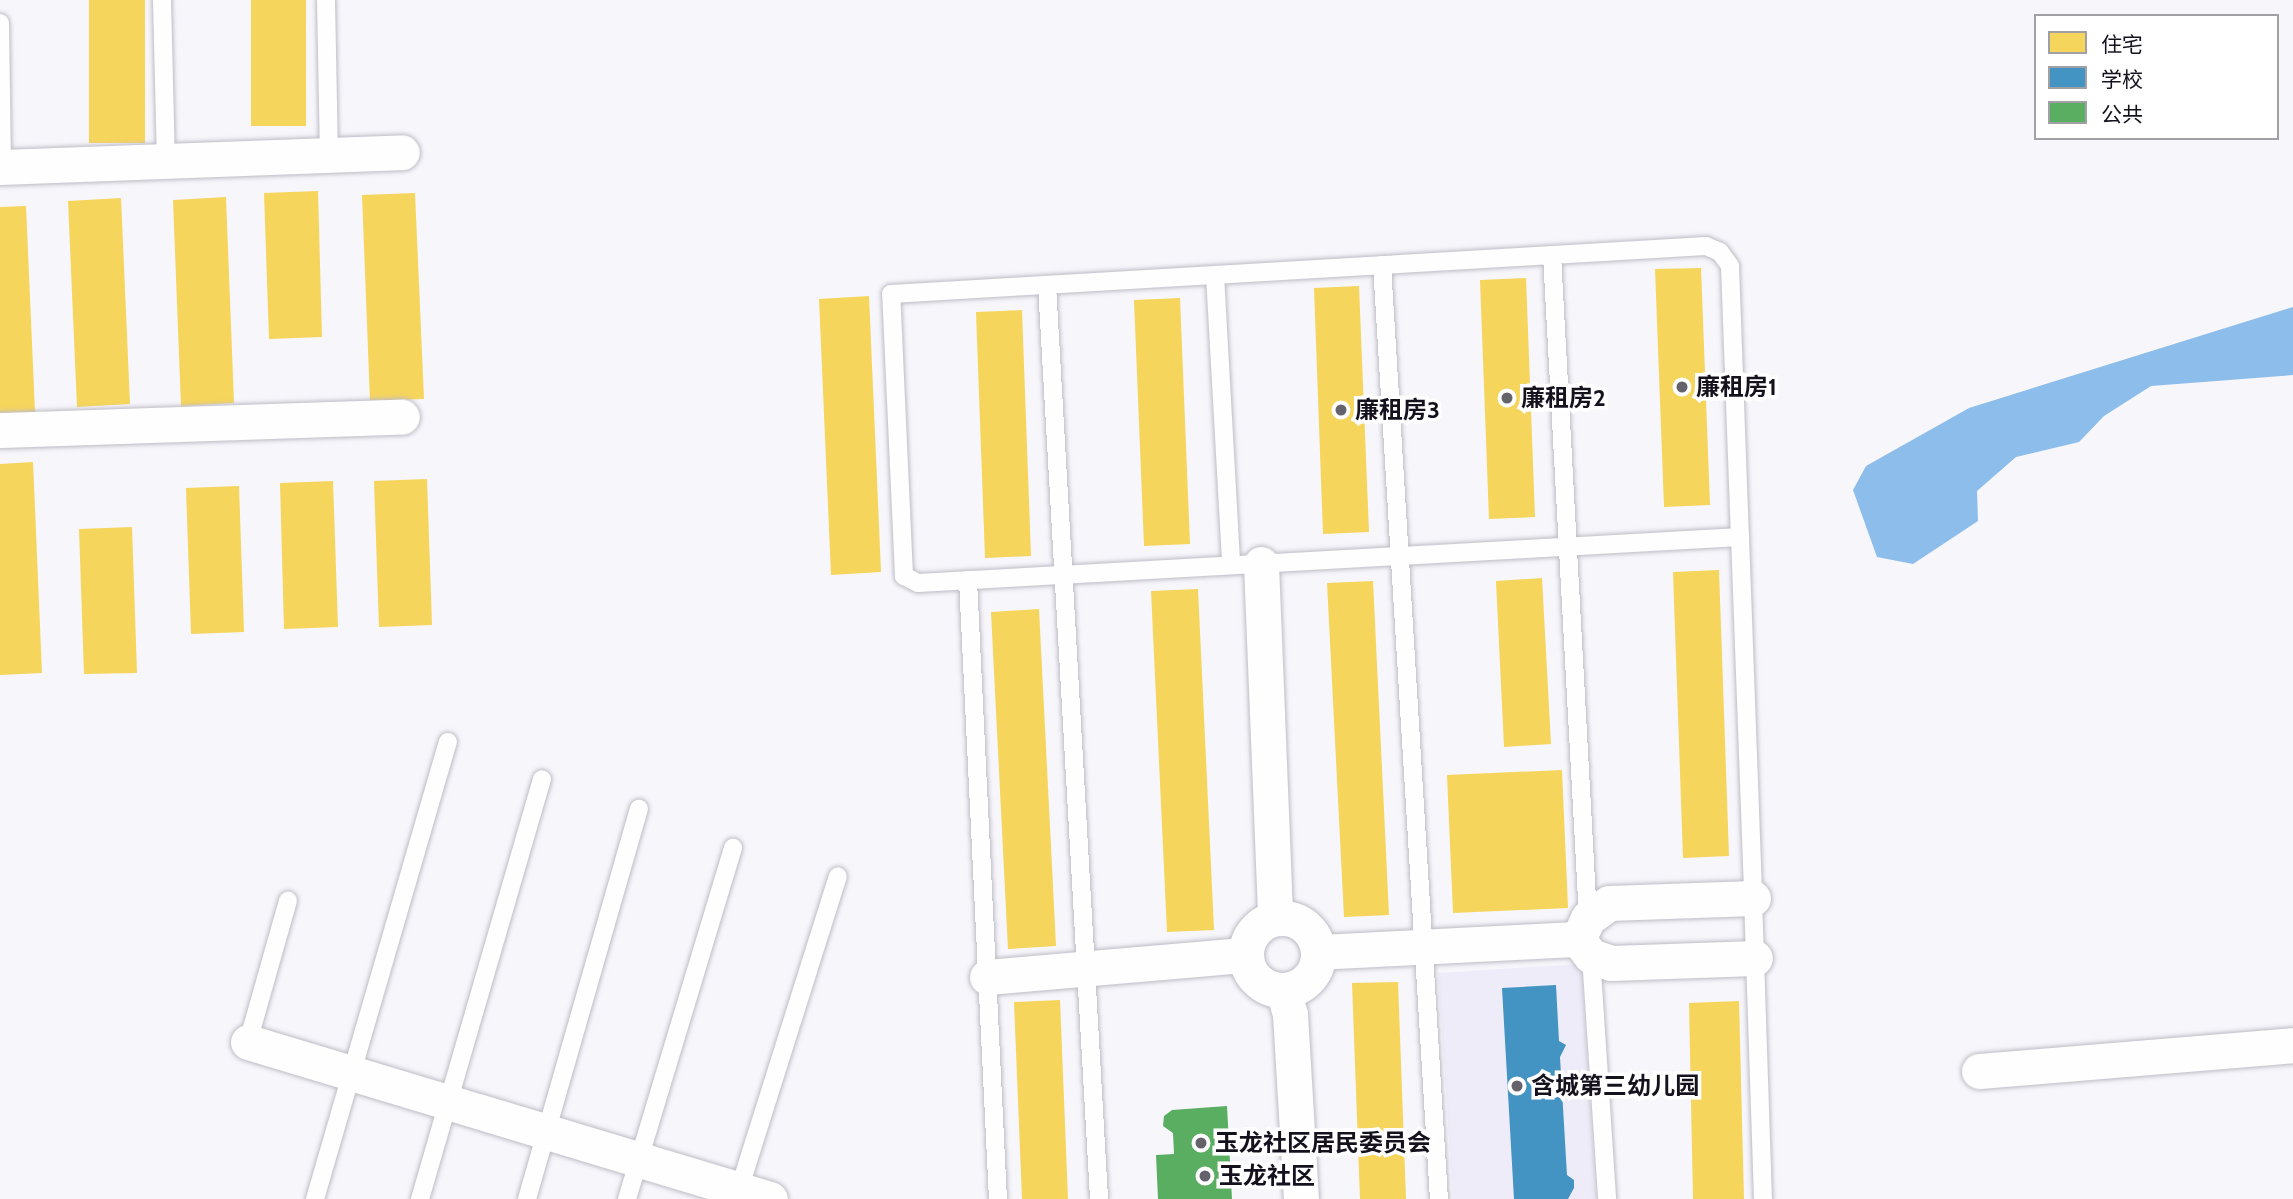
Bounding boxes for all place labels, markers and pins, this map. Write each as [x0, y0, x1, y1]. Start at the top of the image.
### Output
place label: 廉租房1 [1696, 373, 1777, 401]
marker: 廉租房1 [1674, 379, 1690, 395]
place label: 廉租房2 [1521, 384, 1606, 412]
marker: 廉租房2 [1499, 390, 1515, 406]
place label: 廉租房3 [1355, 396, 1440, 424]
marker: 廉租房3 [1333, 402, 1349, 418]
place label: 含城第三幼儿园 [1531, 1072, 1699, 1100]
marker: 含城第三幼儿园 [1509, 1078, 1525, 1094]
place label: 玉龙社区居民委员会 [1215, 1129, 1431, 1157]
marker: 玉龙社区居民委员会 [1193, 1135, 1209, 1151]
place label: 玉龙社区 [1219, 1162, 1315, 1190]
marker: 玉龙社区 [1197, 1168, 1213, 1184]

